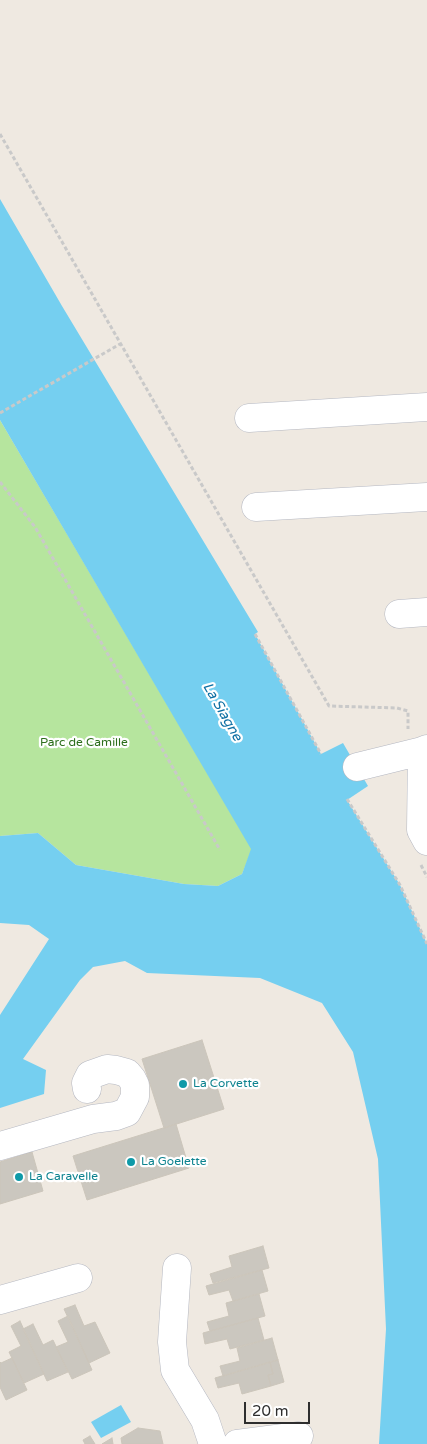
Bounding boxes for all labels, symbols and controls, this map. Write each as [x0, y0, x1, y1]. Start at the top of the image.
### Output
water label: La Siagne [199, 680, 245, 744]
park label: Parc de Camille [40, 736, 128, 750]
place label: La Corvette [193, 1077, 259, 1091]
marker: La Corvette [177, 1078, 189, 1090]
place label: La Goelette [141, 1155, 207, 1169]
marker: La Goelette [125, 1156, 137, 1168]
place label: La Caravelle [29, 1170, 98, 1184]
marker: La Caravelle [13, 1171, 25, 1183]
scale bar [247, 1392, 313, 1424]
text: 20 m [252, 1402, 289, 1420]

